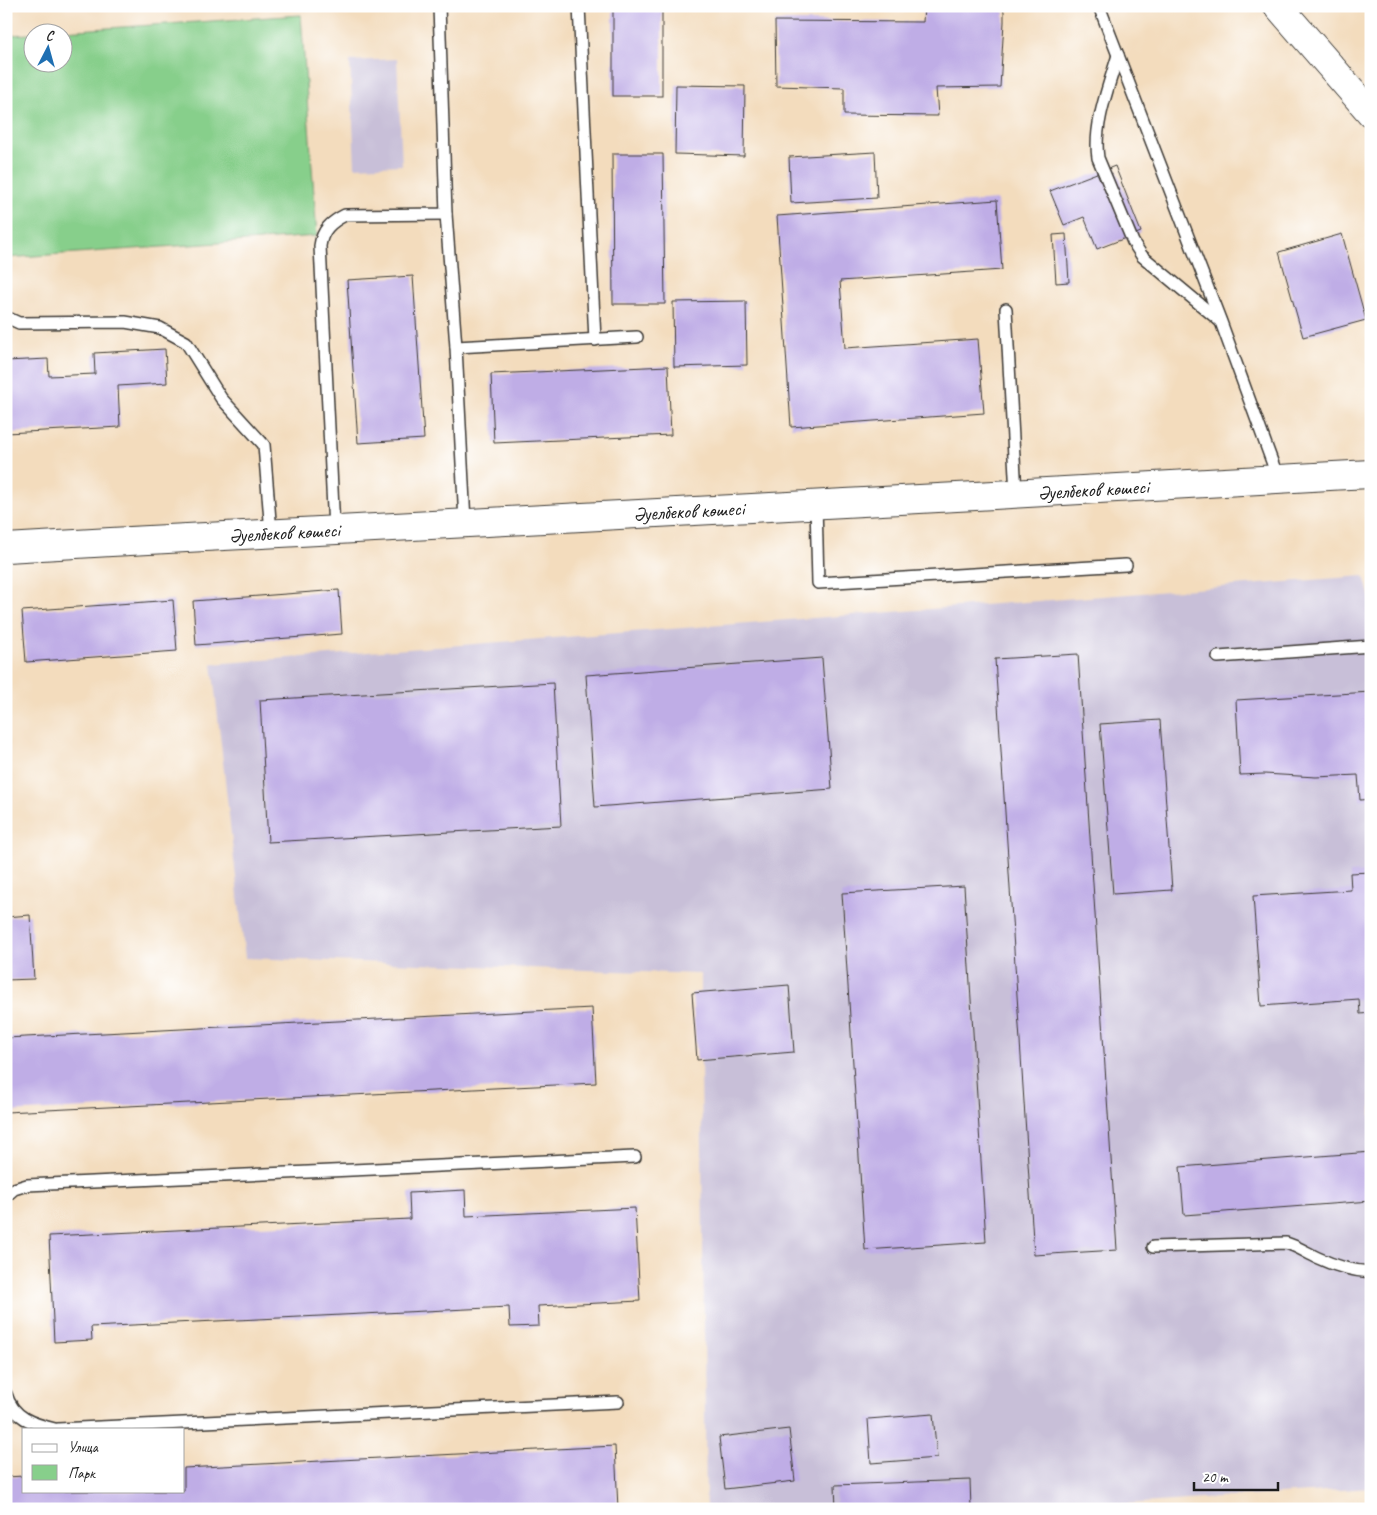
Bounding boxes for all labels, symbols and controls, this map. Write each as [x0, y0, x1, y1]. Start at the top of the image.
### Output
north arrow [22, 22, 72, 72]
text: С [45, 27, 56, 45]
street label: Әуелбеков көшесі [1037, 473, 1152, 505]
street label: Әуелбеков көшесі [633, 495, 747, 526]
street label: Әуелбеков көшесі [228, 517, 343, 548]
legend [22, 1428, 185, 1492]
text: Улица [68, 1438, 99, 1457]
scale bar [1194, 1460, 1278, 1492]
text: Парк [68, 1464, 96, 1483]
text: 20 m [1202, 1468, 1229, 1487]

